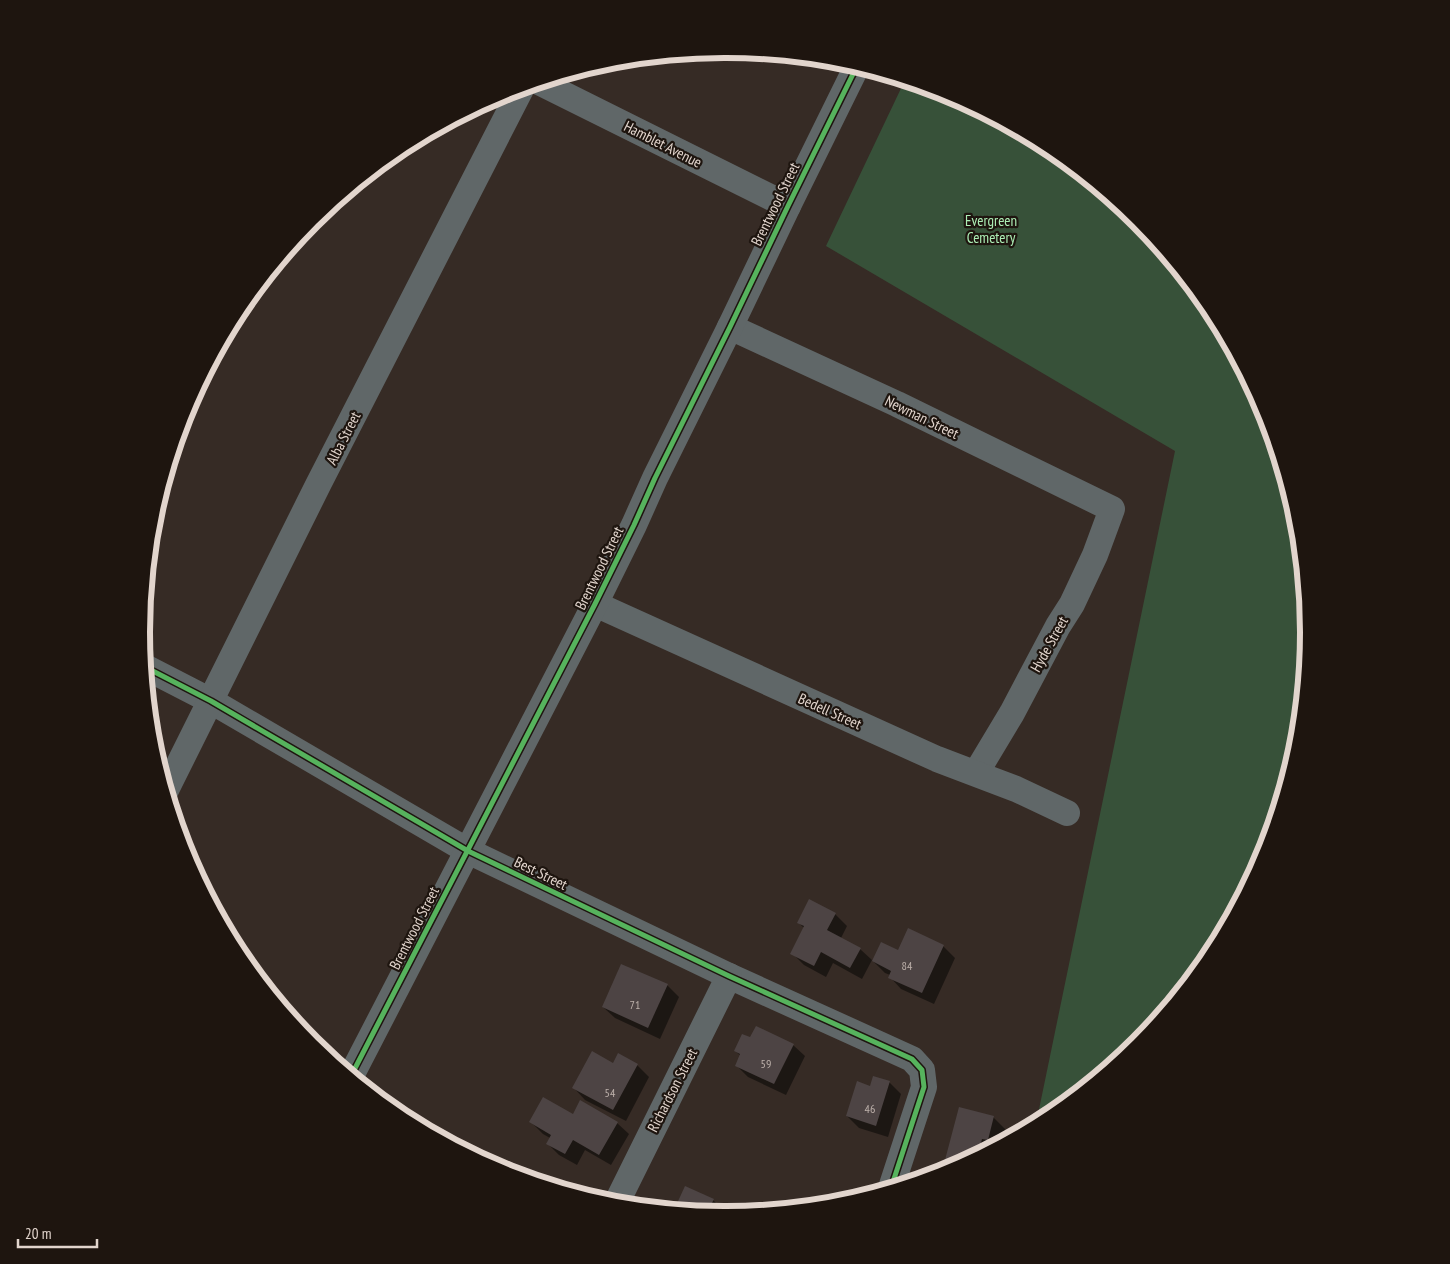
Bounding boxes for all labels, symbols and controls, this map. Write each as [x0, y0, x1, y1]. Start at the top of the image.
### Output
street label: Hamblet Avenue [621, 116, 705, 172]
street label: Brentwood Street [747, 159, 803, 249]
park label: Evergreen Cemetery [965, 211, 1017, 247]
street label: Newman Street [882, 391, 962, 443]
street label: Alba Street [322, 408, 364, 468]
street label: Brentwood Street [571, 523, 627, 613]
street label: Hyde Street [1026, 613, 1072, 675]
street label: Bedell Street [795, 689, 865, 733]
street label: Best Street [511, 852, 571, 894]
street label: Brentwood Street [385, 883, 443, 973]
house number: 84 [902, 958, 913, 973]
house number: 71 [630, 997, 640, 1012]
street label: Richardson Street [643, 1045, 701, 1135]
house number: 59 [761, 1056, 771, 1071]
house number: 54 [605, 1085, 616, 1100]
house number: 46 [865, 1101, 875, 1116]
scale bar [18, 1216, 96, 1248]
text: 20 m [25, 1224, 51, 1243]

